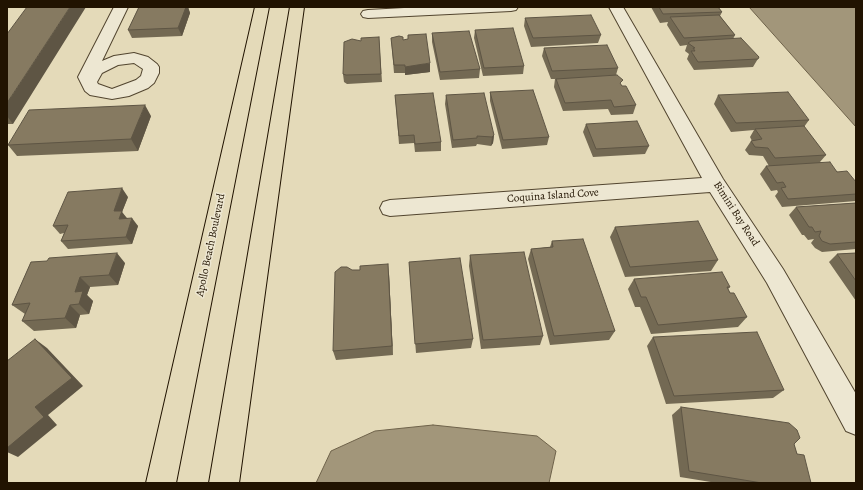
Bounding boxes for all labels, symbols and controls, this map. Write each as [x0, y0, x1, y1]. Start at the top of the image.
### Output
street label: Bimini Bay Road [710, 179, 762, 249]
street label: Coquina Island Cove [507, 186, 599, 206]
street label: Apollo Beach Boulevard [194, 192, 228, 298]

